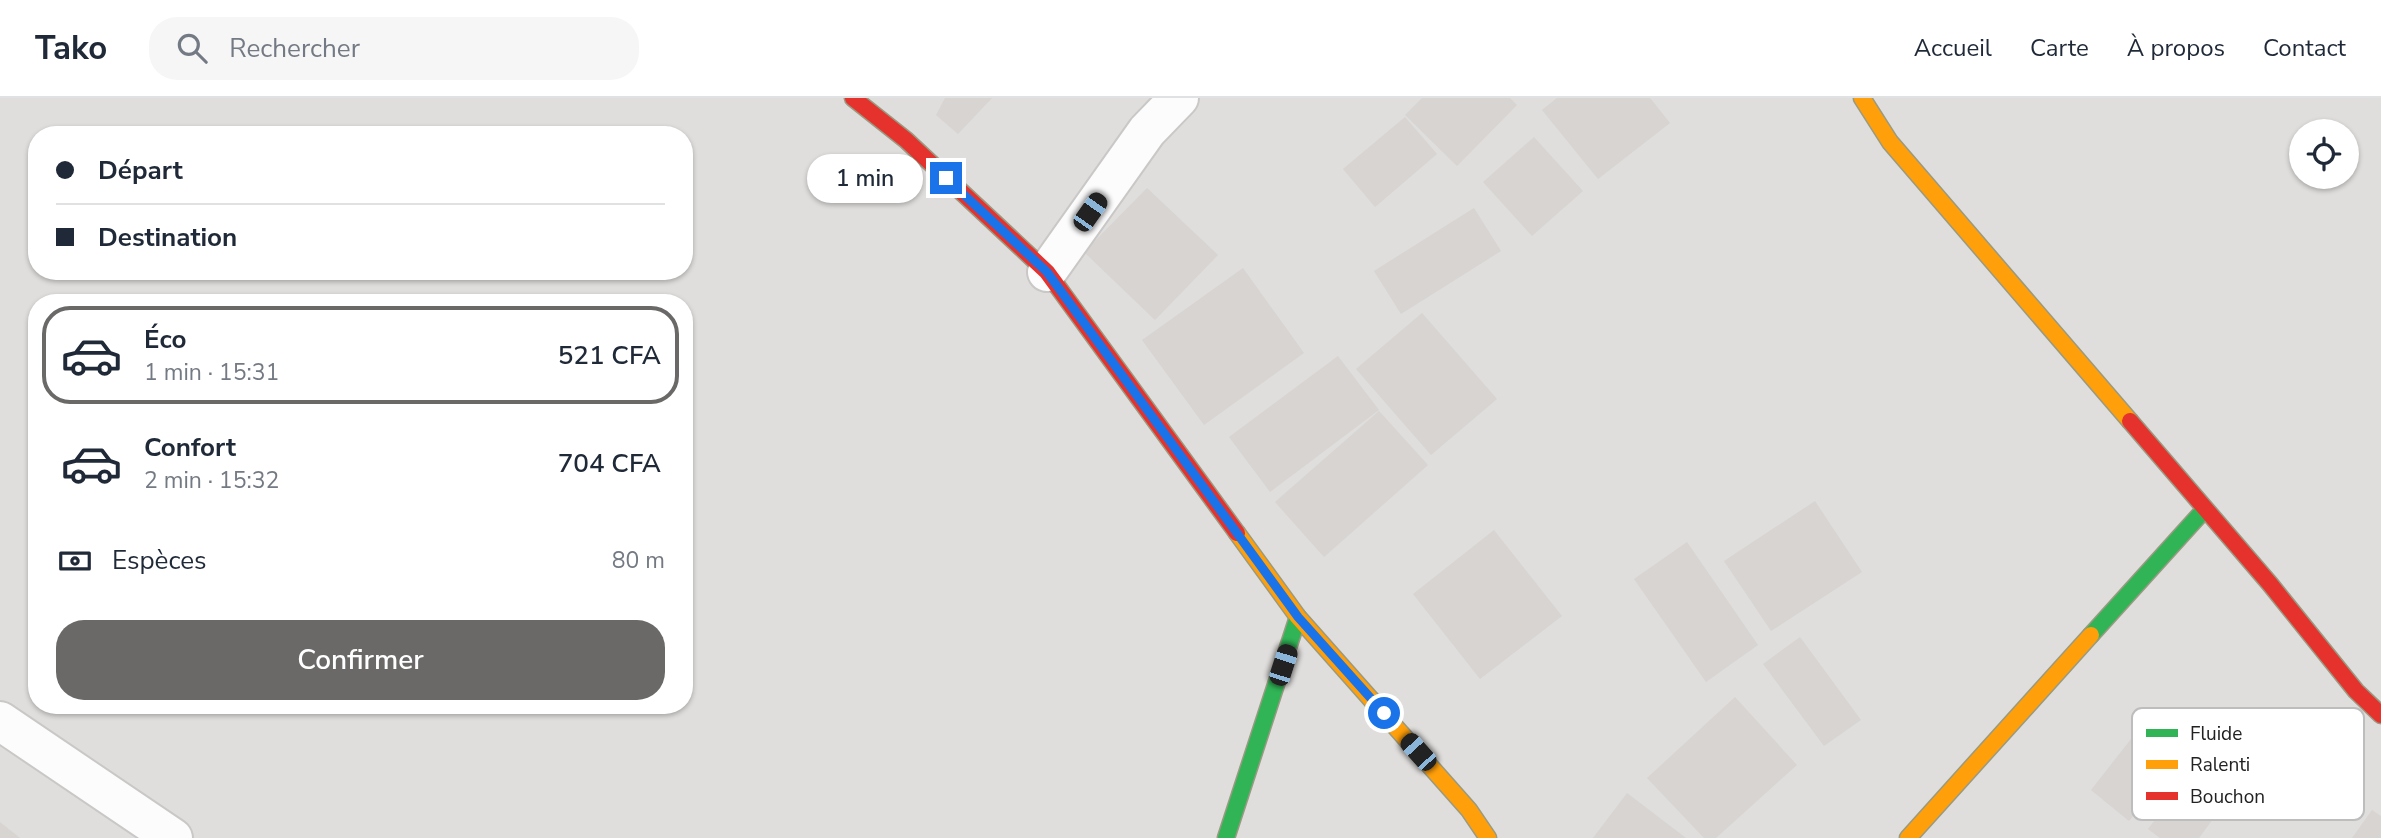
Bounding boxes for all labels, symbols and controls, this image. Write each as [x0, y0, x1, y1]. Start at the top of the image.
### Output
search box [149, 17, 639, 80]
text: Tako [35, 26, 107, 71]
icon: search [173, 29, 211, 67]
text: Rechercher [229, 31, 360, 66]
text: Accueil [1914, 32, 1992, 64]
text: Carte [2030, 32, 2089, 64]
text: À propos [2127, 32, 2225, 64]
text: Contact [2263, 32, 2346, 64]
map controls [2289, 119, 2359, 189]
button: locate [2289, 119, 2359, 189]
text: Départ [98, 153, 183, 188]
callout: 1 min [806, 154, 922, 202]
route end [930, 162, 962, 194]
text: 1 min [836, 163, 894, 194]
car [1070, 189, 1111, 235]
text: Destination [98, 220, 237, 255]
text: Éco [144, 322, 186, 357]
icon: car [60, 324, 123, 387]
text: 521 CFA [558, 338, 661, 373]
text: 1 min · 15:31 [144, 357, 279, 388]
text: Confort [144, 430, 236, 465]
icon: car [60, 432, 123, 495]
text: 704 CFA [558, 446, 661, 481]
text: 2 min · 15:32 [144, 465, 279, 496]
icon: cash [56, 542, 94, 580]
text: Espèces [112, 543, 207, 578]
text: 80 m [612, 545, 665, 576]
button: Confirmer [56, 620, 665, 700]
car [1267, 642, 1300, 688]
route start [1368, 697, 1400, 729]
legend [2132, 708, 2364, 820]
text: Fluide [2190, 721, 2242, 747]
car [1397, 729, 1440, 775]
text: Ralenti [2190, 752, 2250, 778]
text: Bouchon [2190, 784, 2265, 810]

